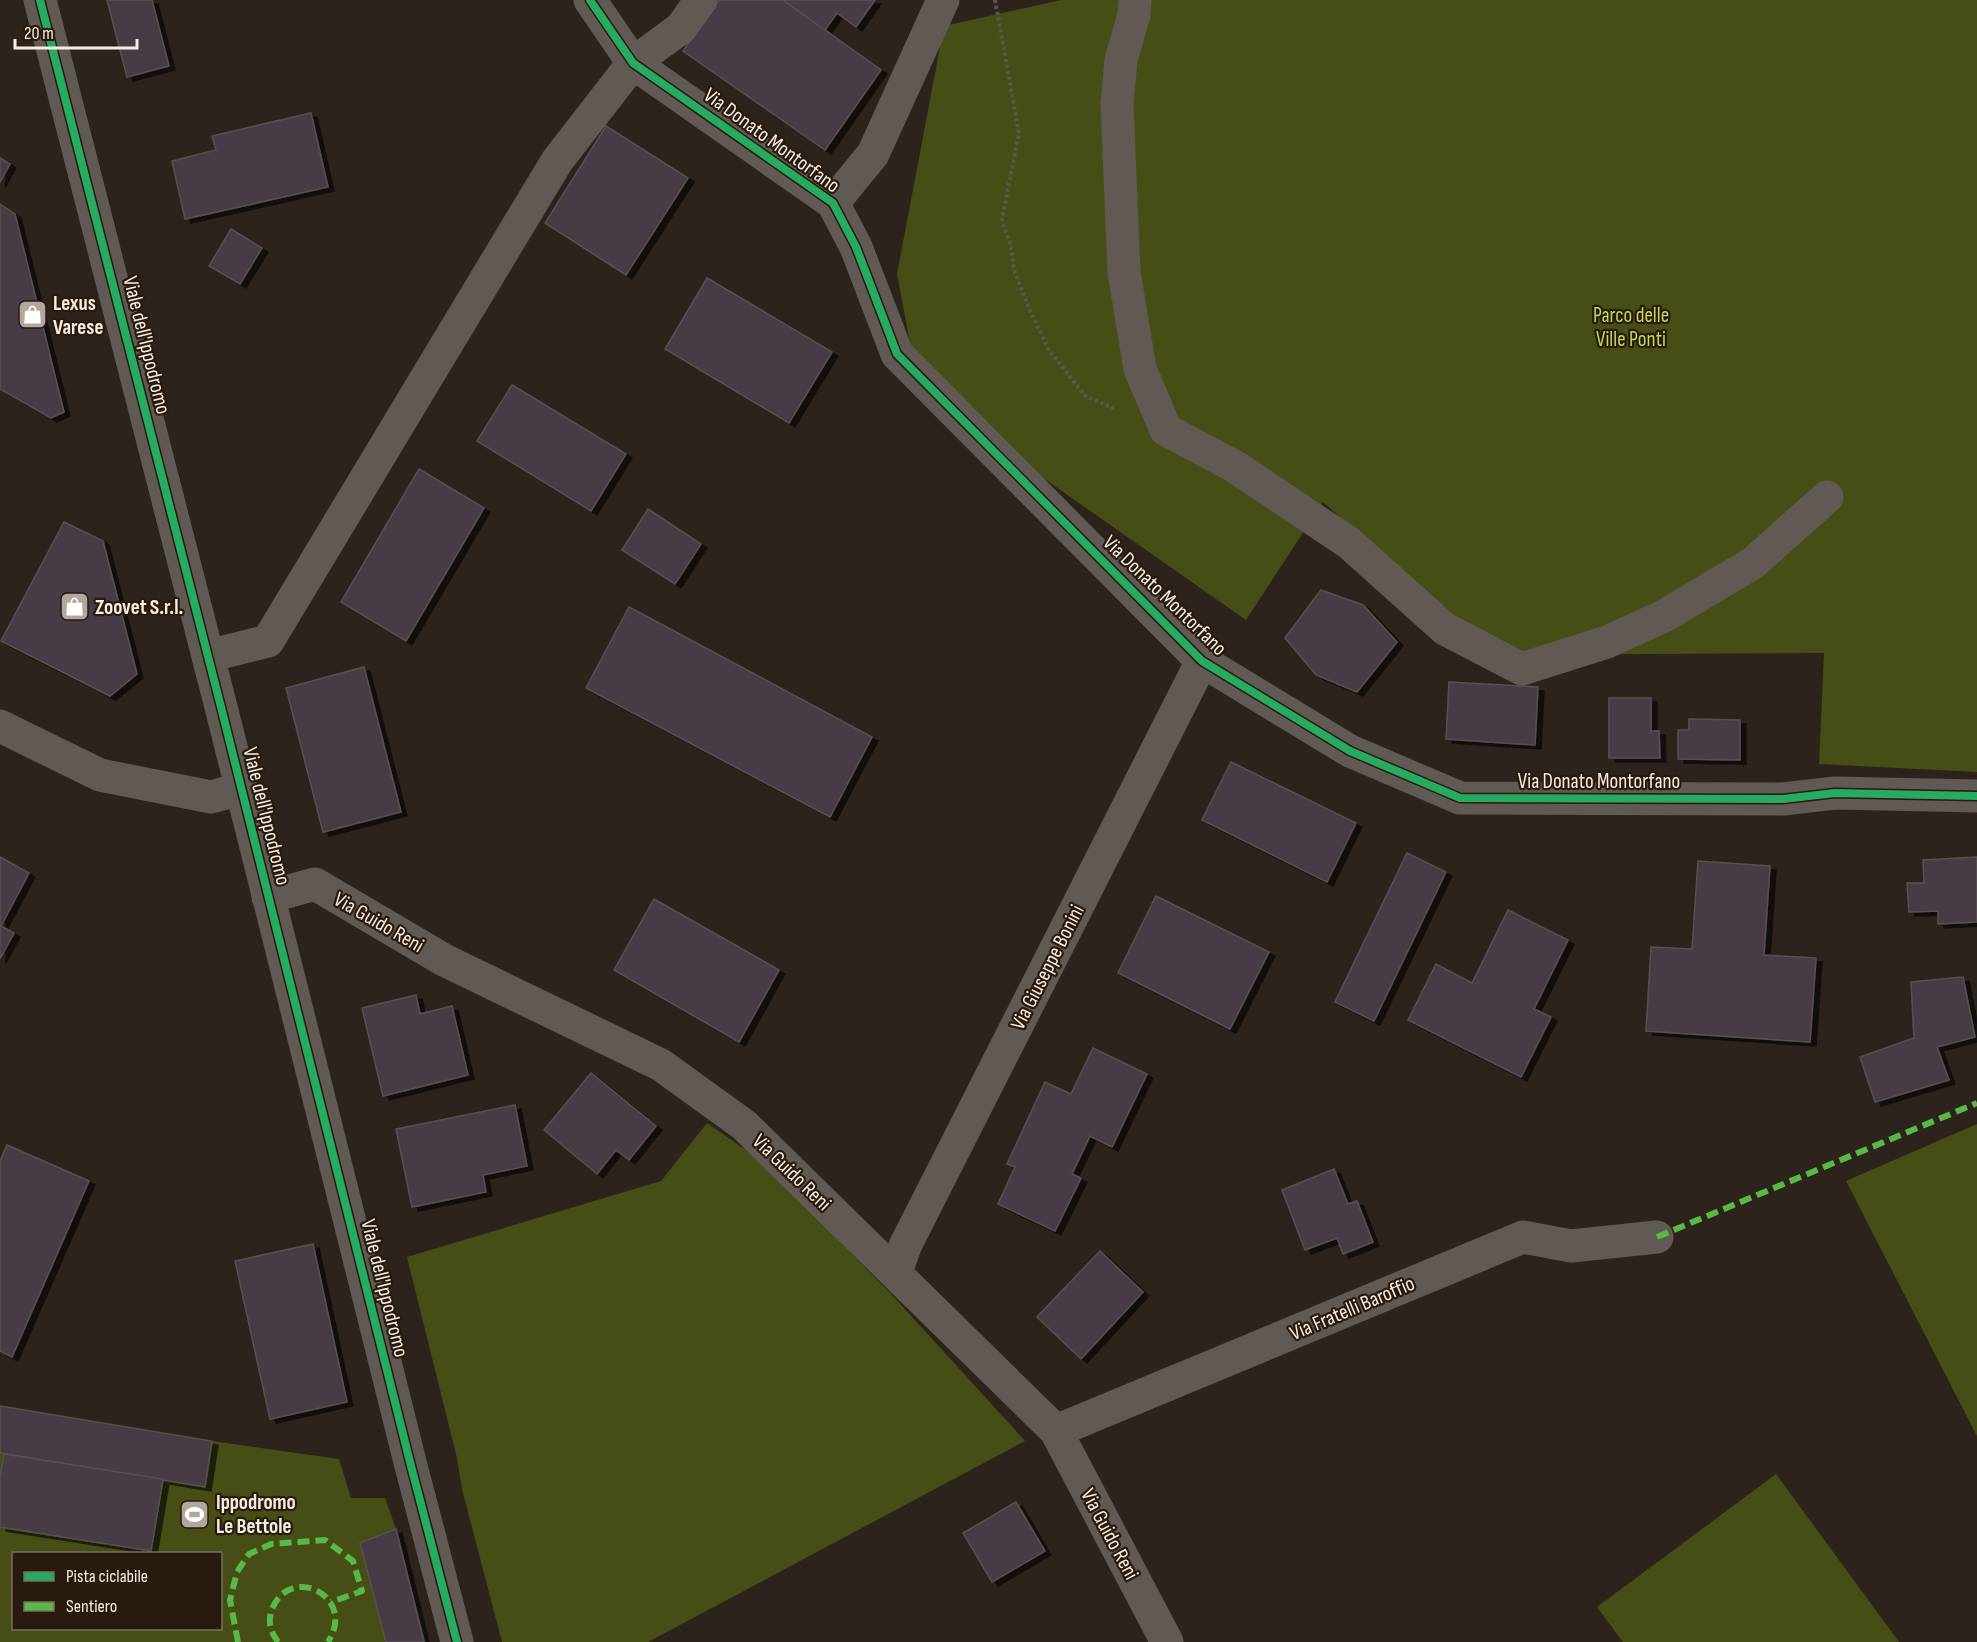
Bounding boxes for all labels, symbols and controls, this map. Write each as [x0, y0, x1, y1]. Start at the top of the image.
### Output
scale bar [15, 12, 136, 50]
text: 20 m [24, 23, 54, 44]
street label: Via Donato Montorfano [699, 83, 845, 198]
street label: Viale dell'Ippodromo [117, 274, 176, 417]
place label: Lexus Varese [53, 291, 103, 340]
shop icon: Lexus Varese [16, 299, 48, 331]
park label: Parco delle Ville Ponti [1593, 303, 1669, 352]
street label: Via Donato Montorfano [1098, 530, 1232, 661]
shop icon: Zoovet S.r.l. [58, 591, 90, 623]
place label: Zoovet S.r.l. [95, 595, 183, 620]
street label: Viale dell'Ippodromo [237, 745, 296, 888]
street label: Via Donato Montorfano [1518, 769, 1680, 794]
street label: Via Guido Reni [329, 887, 428, 958]
street label: Via Giuseppe Bonini [1005, 901, 1090, 1034]
street label: Via Guido Reni [747, 1129, 836, 1216]
street label: Viale dell'Ippodromo [355, 1217, 414, 1360]
street label: Via Fratelli Baroffio [1286, 1271, 1418, 1346]
street label: Via Guido Reni [1075, 1484, 1144, 1584]
place label: Ippodromo Le Bettole [216, 1490, 296, 1539]
sports icon: Ippodromo Le Bettole [179, 1498, 211, 1530]
legend [12, 1552, 222, 1630]
text: Pista ciclabile [66, 1566, 148, 1587]
text: Sentiero [66, 1596, 117, 1617]

